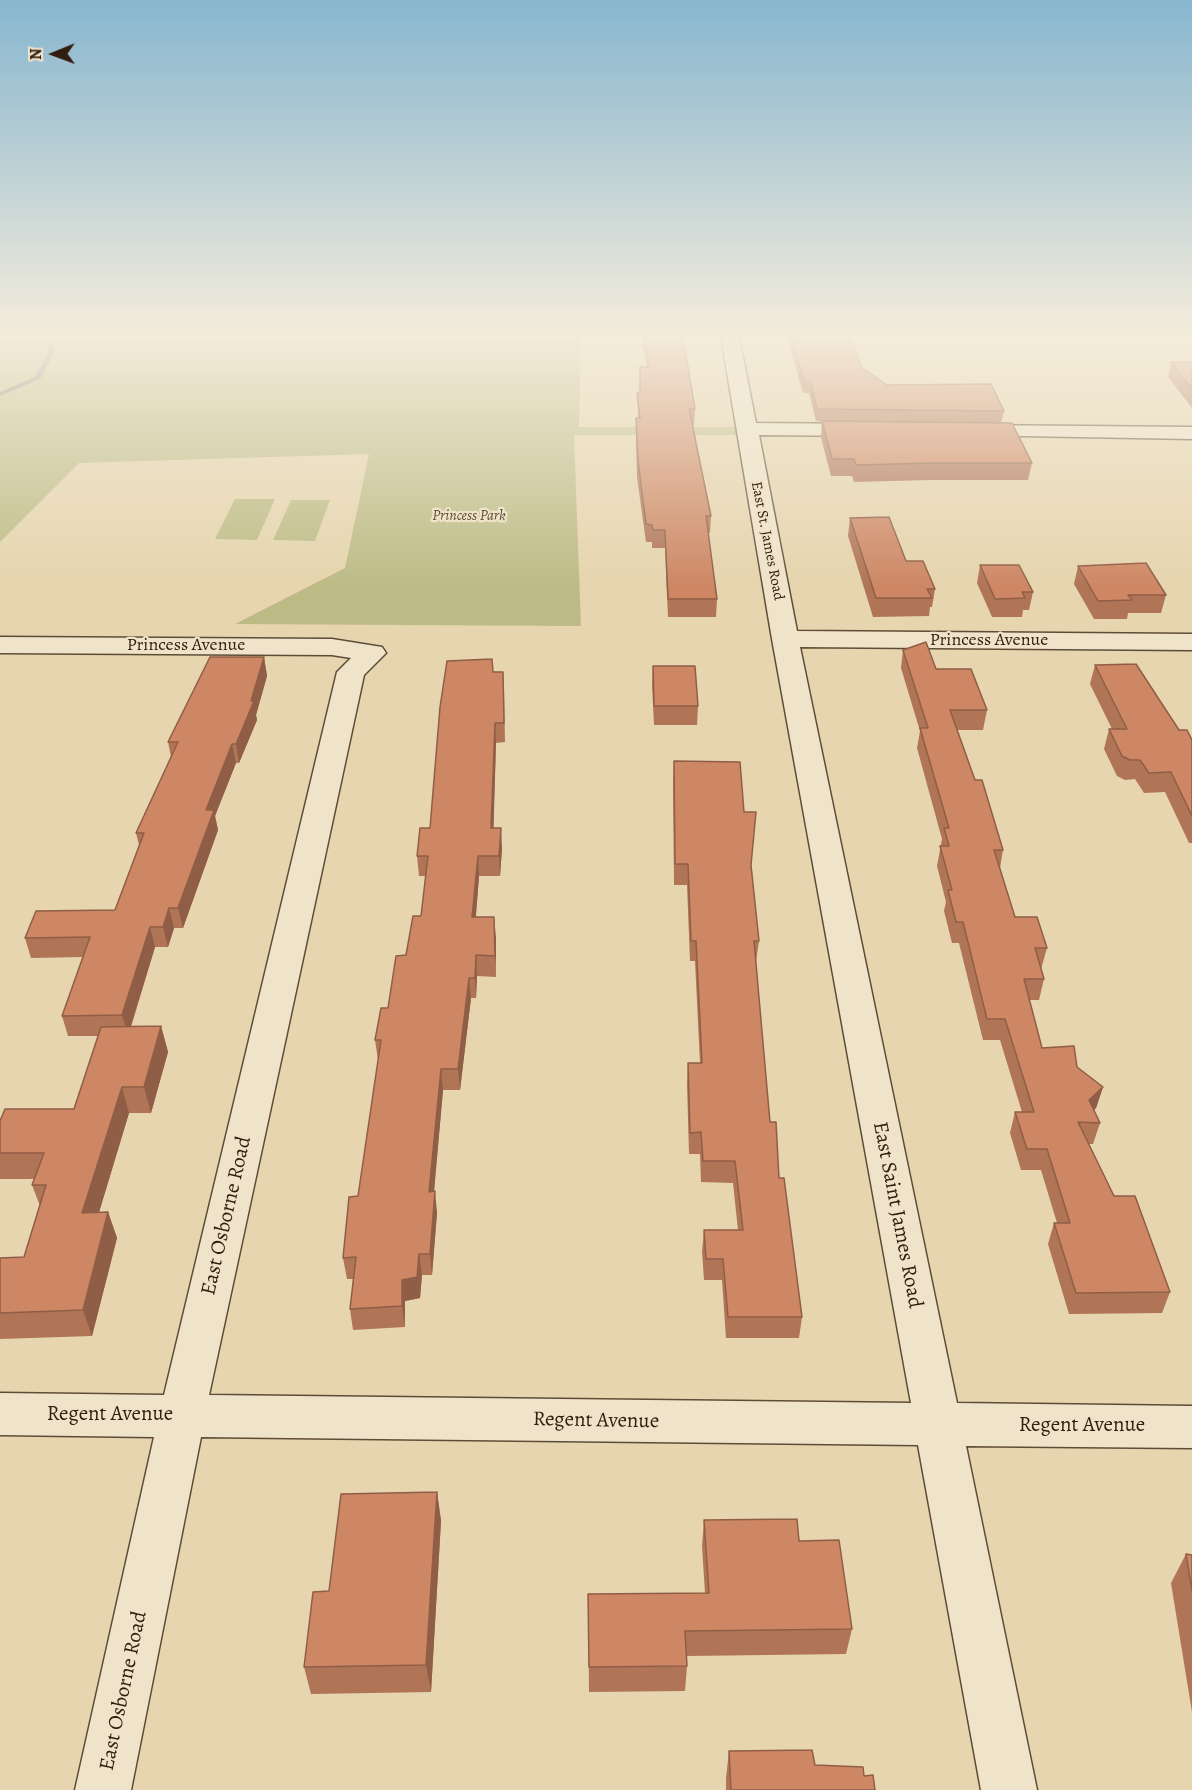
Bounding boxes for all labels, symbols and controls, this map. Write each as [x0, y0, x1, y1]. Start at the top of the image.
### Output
north arrow [24, 24, 84, 84]
text: N [25, 48, 47, 60]
street label: East St. James Road [747, 480, 787, 602]
park label: Princess Park [432, 507, 506, 525]
street label: Princess Avenue [930, 630, 1048, 652]
street label: Princess Avenue [127, 635, 245, 657]
street label: East Saint James Road [867, 1120, 927, 1310]
street label: East Osborne Road [196, 1134, 258, 1298]
street label: Regent Avenue [47, 1402, 173, 1428]
street label: Regent Avenue [533, 1407, 659, 1435]
street label: Regent Avenue [1019, 1413, 1145, 1439]
street label: East Osborne Road [95, 1609, 153, 1773]

